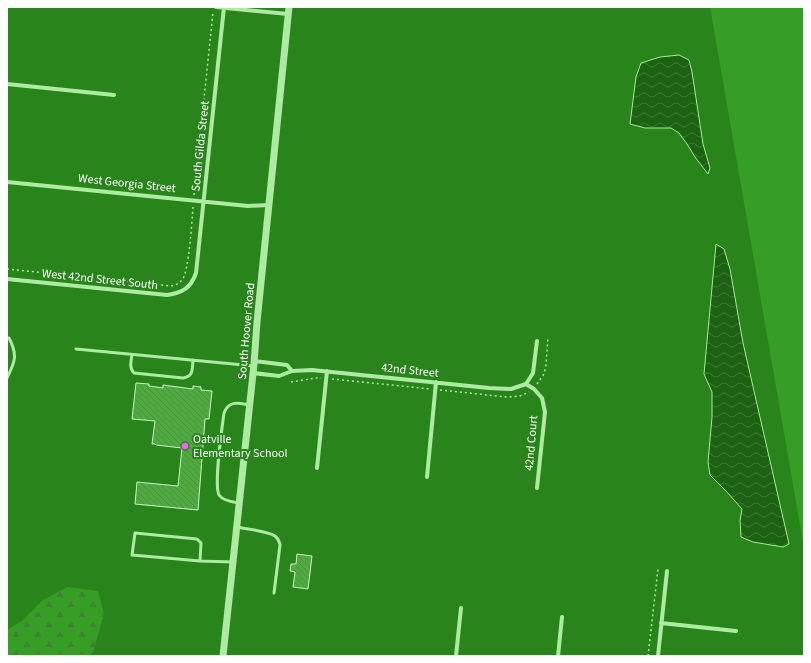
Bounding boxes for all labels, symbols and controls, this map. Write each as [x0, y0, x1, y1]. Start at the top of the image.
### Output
street label: South Gilda Street [187, 100, 214, 192]
street label: West Georgia Street [77, 170, 177, 197]
street label: West 42nd Street South [41, 265, 159, 294]
street label: South Hoover Road [234, 282, 259, 380]
street label: 42nd Street [380, 359, 439, 382]
street label: 42nd Court [521, 415, 542, 472]
place label: Oatville Elementary School [193, 431, 288, 462]
marker: Oatville Elementary School [180, 441, 190, 451]

